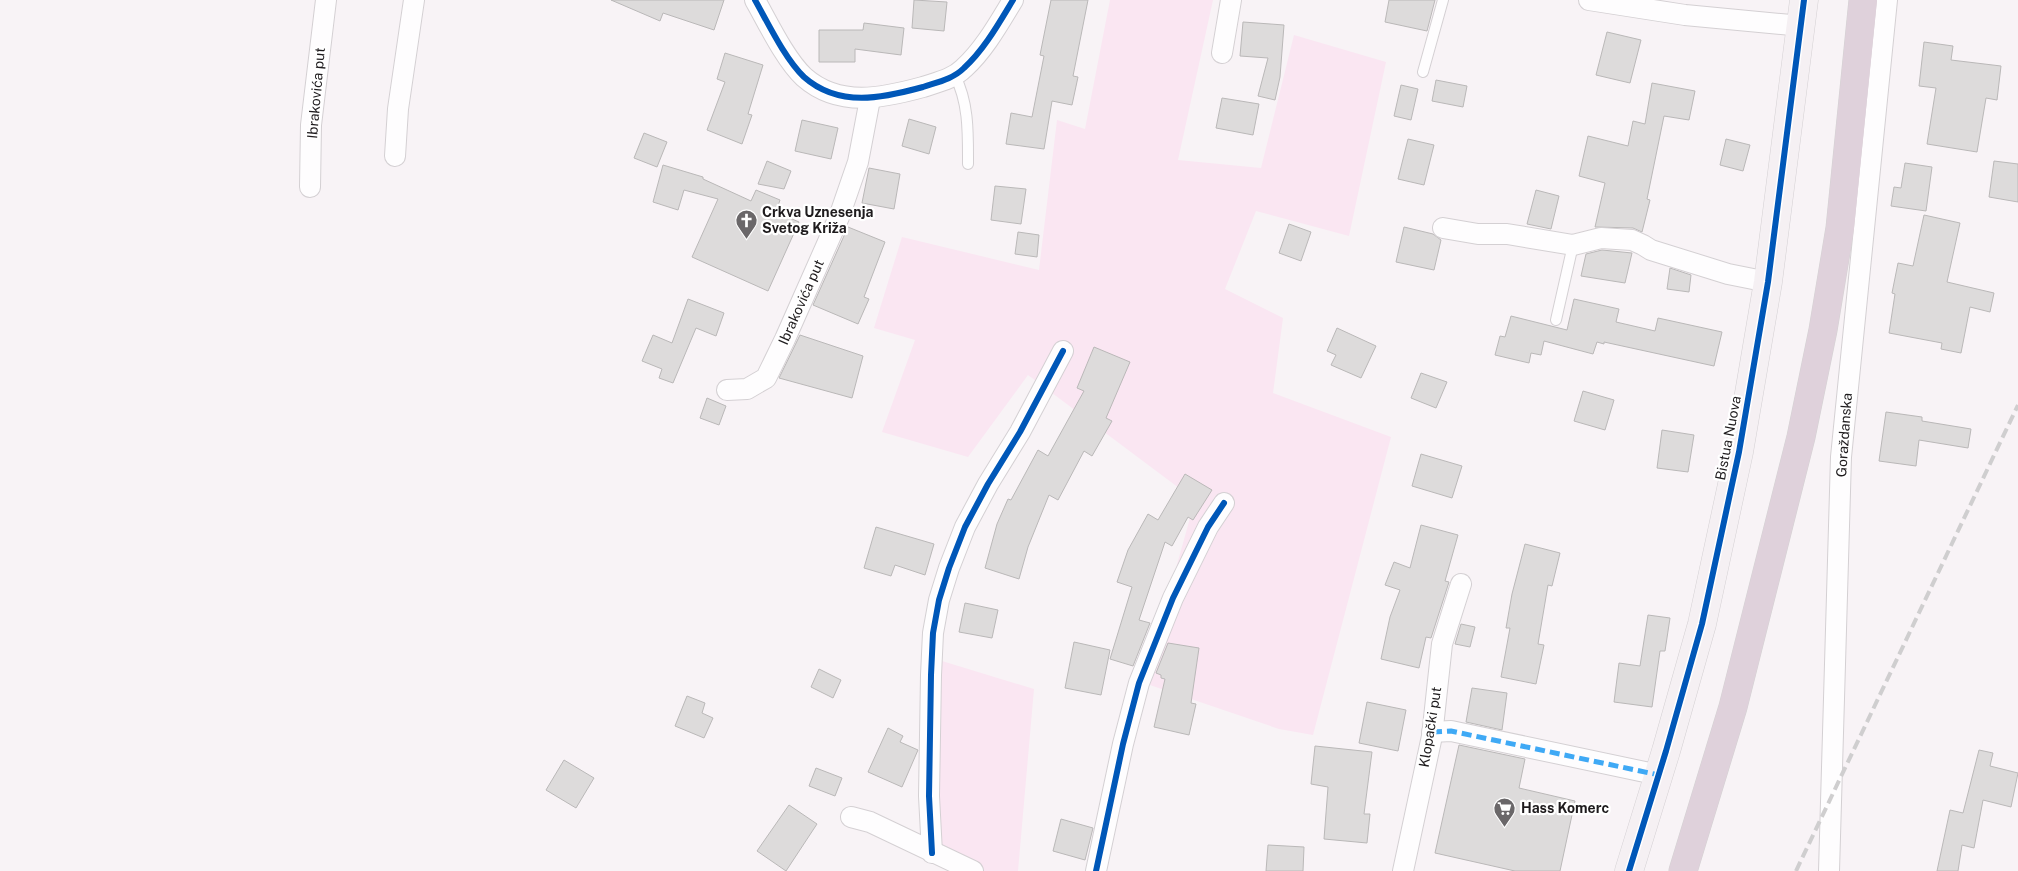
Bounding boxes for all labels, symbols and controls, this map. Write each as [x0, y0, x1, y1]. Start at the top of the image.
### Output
street label: Ibrakovića put [304, 47, 328, 139]
place label: Crkva Uznesenja Svetog Križa [762, 204, 874, 236]
church icon: Crkva Uznesenja Svetog Križa [734, 208, 758, 239]
street label: Ibrakovića put [775, 257, 827, 347]
street label: Goraždanska [1833, 392, 1855, 478]
street label: Bistua Nuova [1712, 394, 1744, 482]
street label: Klopački put [1416, 685, 1444, 769]
supermarket icon: Hass Komerc [1493, 796, 1517, 827]
place label: Hass Komerc [1521, 800, 1609, 816]

